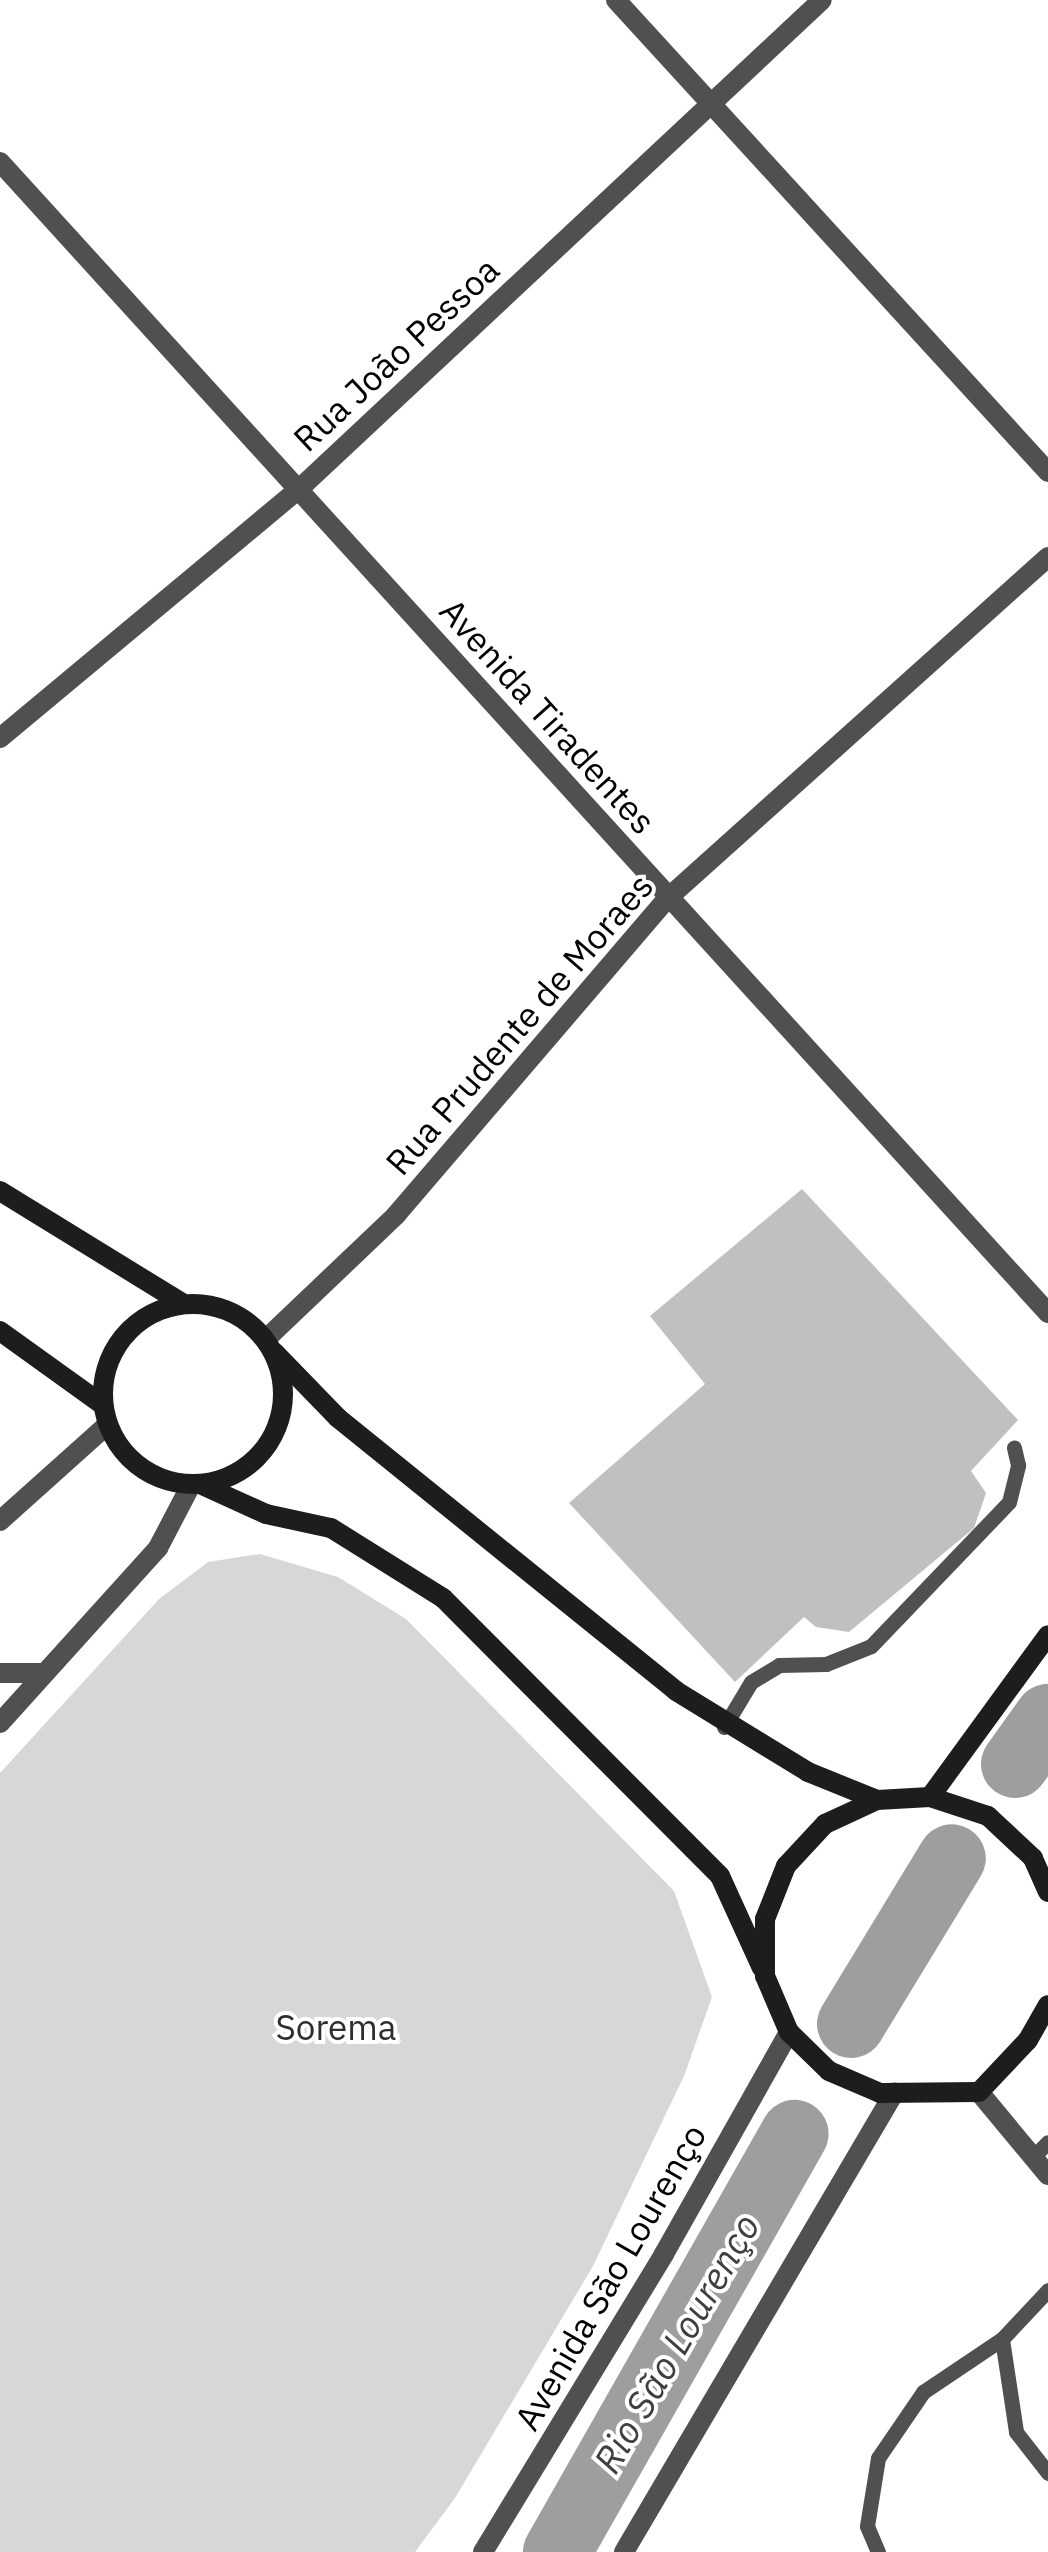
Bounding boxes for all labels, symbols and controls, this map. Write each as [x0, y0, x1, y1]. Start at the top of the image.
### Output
street label: Rua João Pessoa [285, 248, 507, 460]
street label: Avenida Tiradentes [431, 590, 665, 842]
street label: Rua Prudente de Moraes [377, 865, 661, 1183]
park label: Sorema [275, 2006, 397, 2048]
street label: Avenida São Lourenço [505, 2117, 715, 2437]
water label: Rio São Lourenço [583, 2205, 769, 2481]

